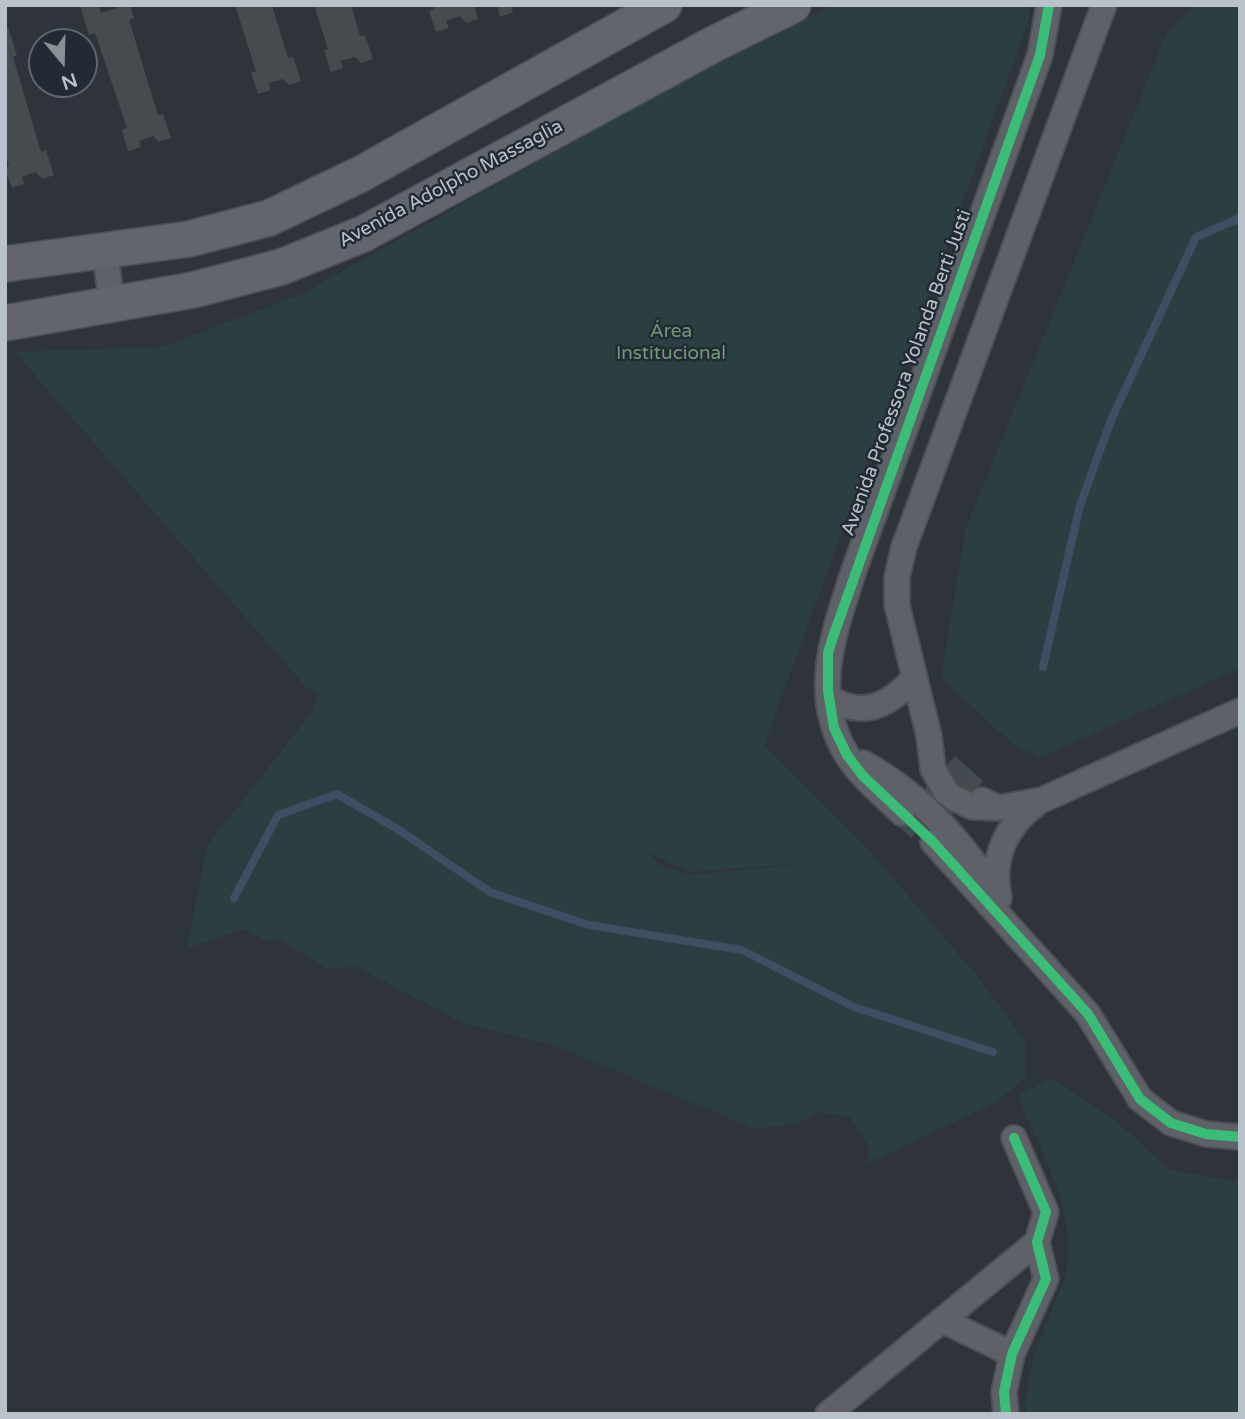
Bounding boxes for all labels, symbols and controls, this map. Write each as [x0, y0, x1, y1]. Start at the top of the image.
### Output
north arrow [28, 28, 98, 98]
text: N [58, 68, 80, 94]
street label: Avenida Adolpho Massaglia [335, 115, 567, 253]
street label: Avenida Professora Yolanda Berti Justi [837, 207, 977, 539]
park label: Área Institucional [616, 321, 726, 365]

